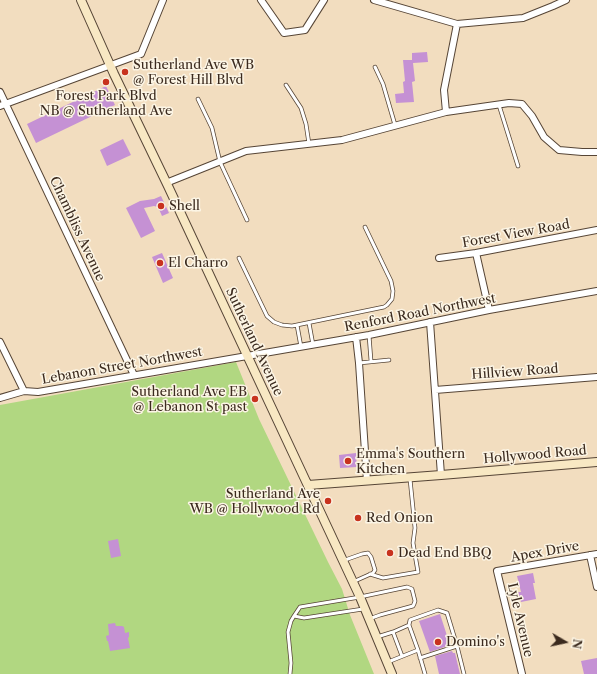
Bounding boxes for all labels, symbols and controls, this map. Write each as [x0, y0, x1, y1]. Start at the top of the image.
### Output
place label: Sutherland Ave WB @ Forest Hill Blvd [133, 57, 254, 88]
marker: Sutherland Ave WB @ Forest Hill Blvd [120, 67, 130, 77]
marker: Forest Park Blvd NB @ Sutherland Ave [101, 77, 111, 87]
place label: Forest Park Blvd NB @ Sutherland Ave [40, 88, 172, 119]
street label: Chambliss Avenue [46, 174, 108, 284]
place label: Shell [169, 198, 200, 214]
marker: Shell [156, 201, 166, 211]
street label: Forest View Road [461, 217, 571, 251]
place label: El Charro [168, 255, 228, 271]
marker: El Charro [155, 258, 165, 268]
street label: Sutherland Avenue [222, 285, 286, 399]
street label: Renford Road Northwest [343, 291, 497, 335]
street label: Lebanon Street Northwest [41, 344, 203, 388]
street label: Hillview Road [471, 361, 559, 383]
place label: Sutherland Ave EB @ Lebanon St past [131, 384, 247, 415]
marker: Sutherland Ave EB @ Lebanon St past [250, 394, 260, 404]
street label: Hollywood Road [483, 443, 587, 467]
place label: Emma's Southern Kitchen [356, 446, 465, 477]
marker: Emma's Southern Kitchen [343, 456, 353, 466]
place label: Sutherland Ave WB @ Hollywood Rd [190, 486, 320, 517]
marker: Sutherland Ave WB @ Hollywood Rd [323, 496, 333, 506]
place label: Red Onion [366, 510, 433, 526]
marker: Red Onion [353, 513, 363, 523]
street label: Apex Drive [510, 538, 580, 566]
place label: Dead End BBQ [398, 545, 491, 561]
marker: Dead End BBQ [385, 548, 395, 558]
street label: Lyle Avenue [504, 581, 536, 659]
north arrow [545, 622, 585, 662]
place label: Domino's [446, 634, 505, 650]
marker: Domino's [433, 637, 443, 647]
text: N [569, 638, 585, 650]

